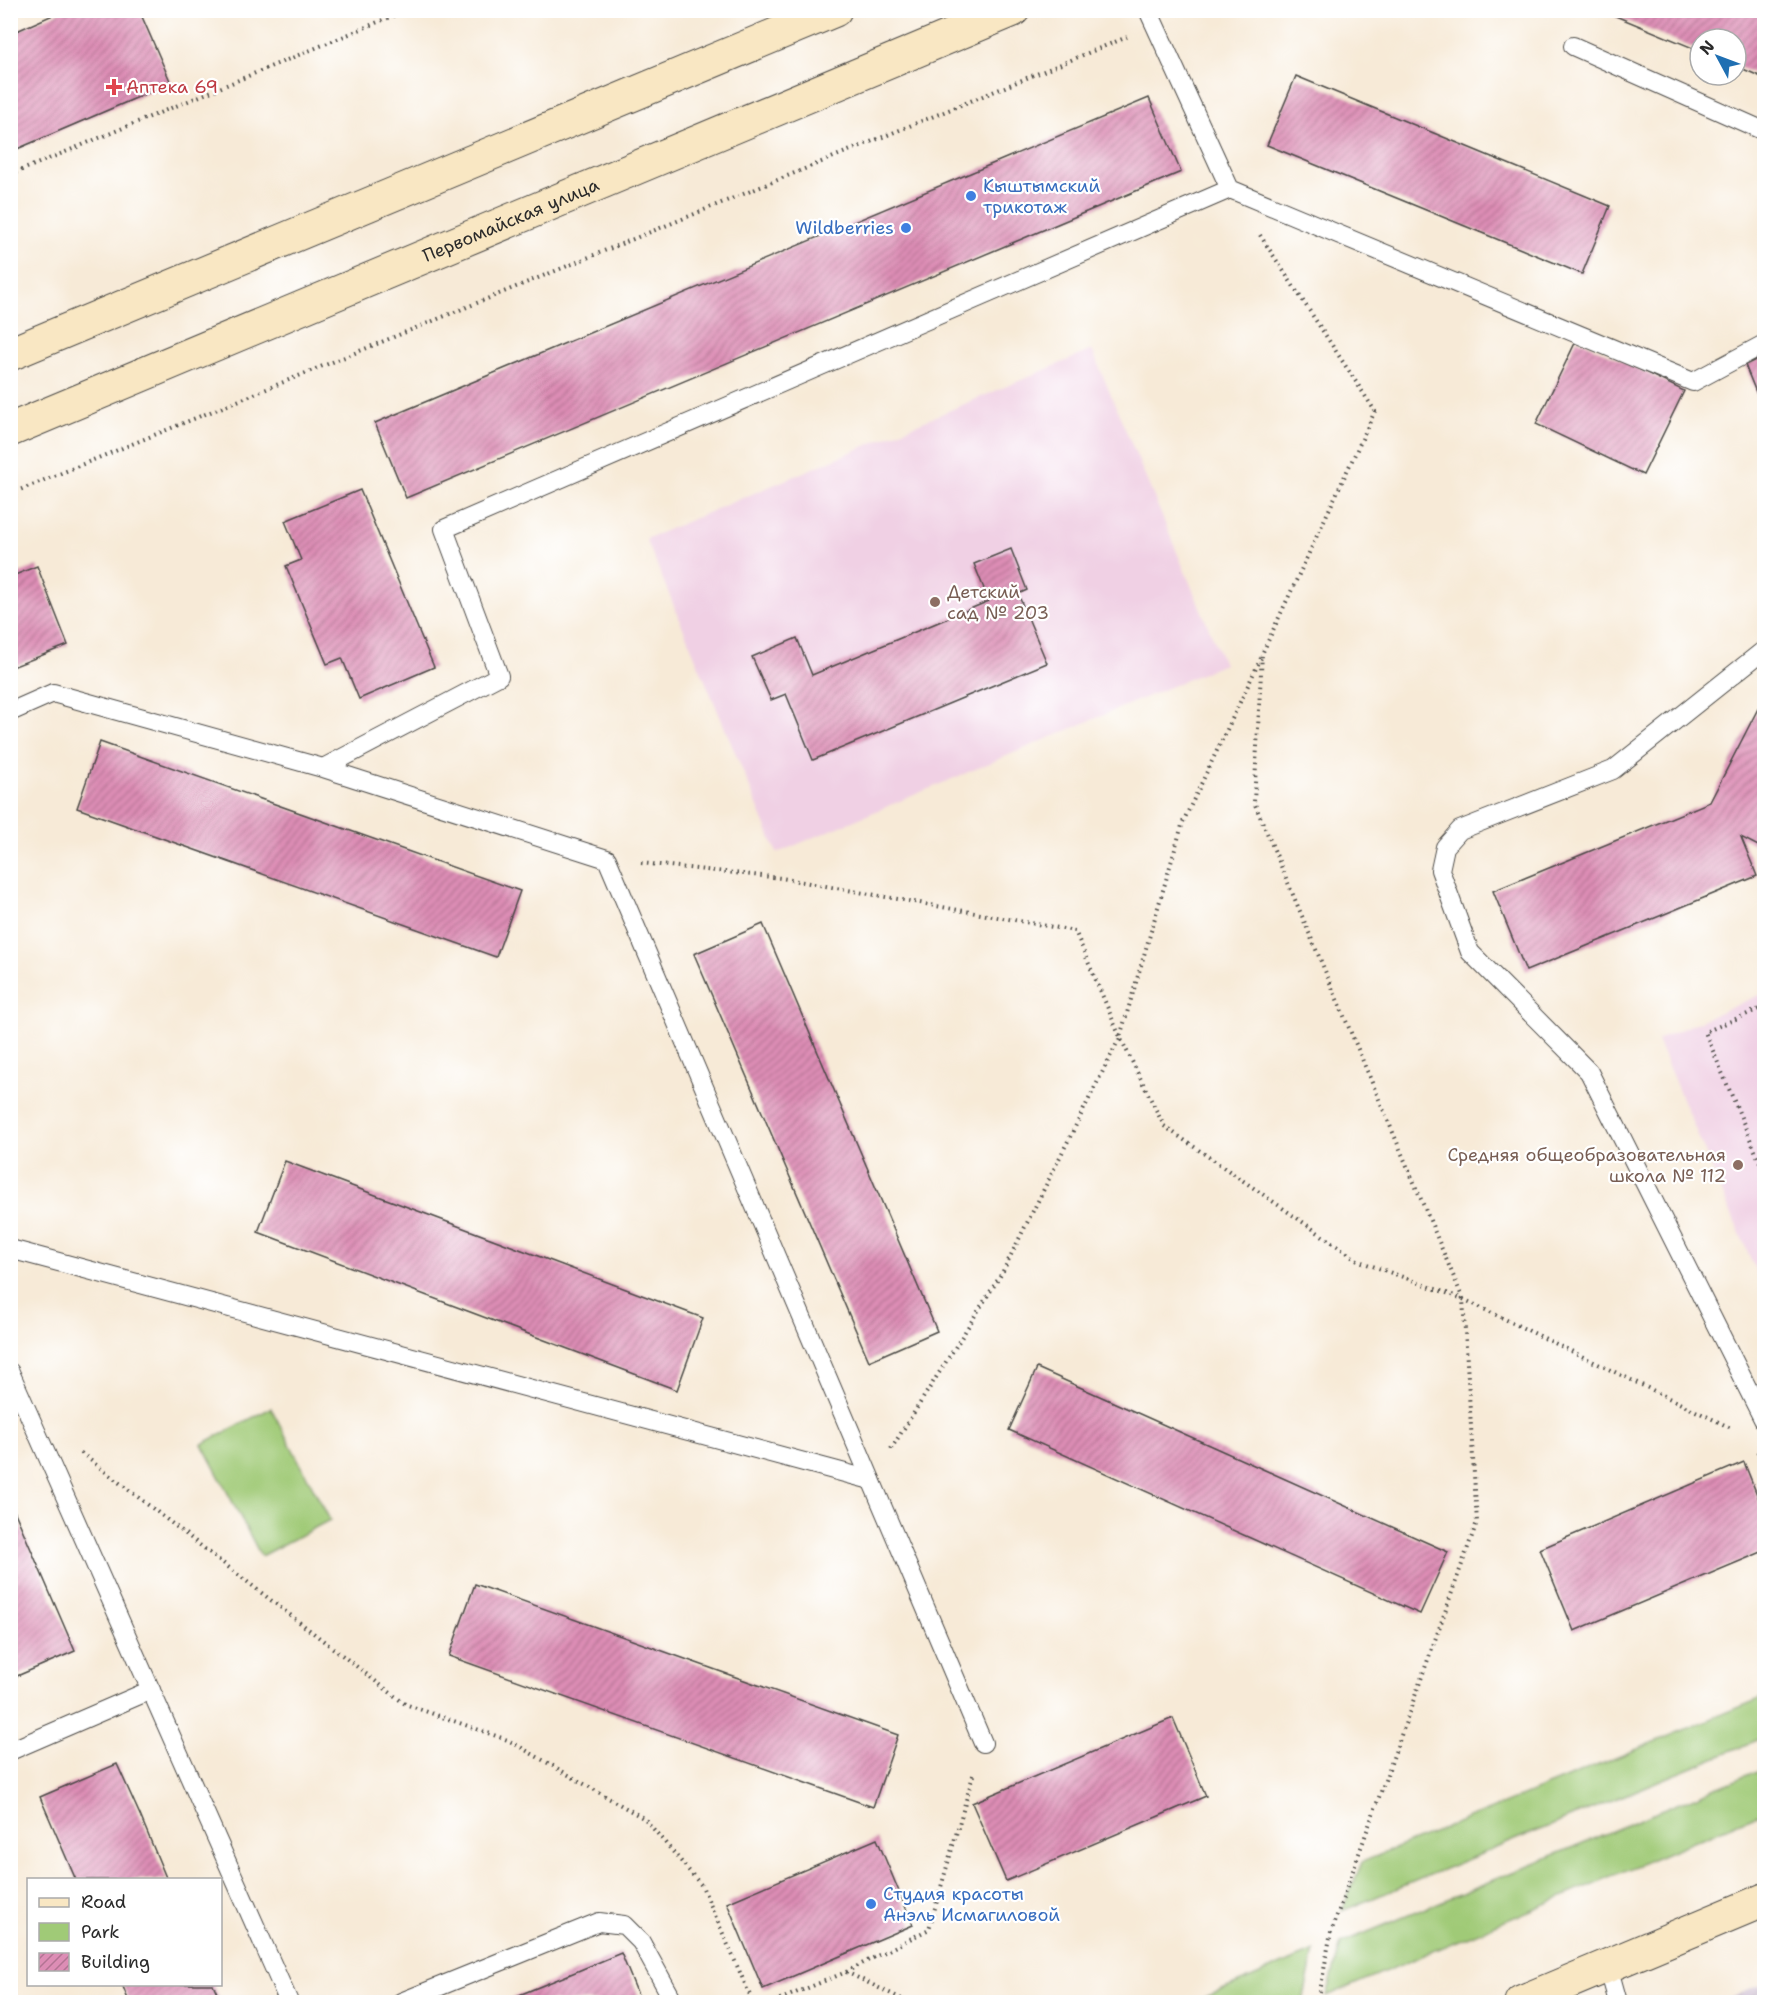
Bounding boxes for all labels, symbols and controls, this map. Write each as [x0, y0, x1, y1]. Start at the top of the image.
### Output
north arrow [1688, 27, 1748, 87]
text: N [1695, 36, 1719, 59]
place label: Аптека 69 [126, 75, 218, 99]
marker: Аптека 69 [107, 80, 121, 94]
street label: Первомайская улица [419, 173, 603, 268]
place label: Кыштымский трикотаж [983, 174, 1100, 219]
marker: Кыштымский трикотаж [964, 189, 978, 203]
place label: Wildberries [795, 216, 894, 240]
marker: Wildberries [899, 221, 913, 235]
place label: Детский сад № 203 [947, 580, 1049, 625]
marker: Детский сад № 203 [928, 595, 942, 609]
place label: Средняя общеобразовательная школа № 112 [1447, 1143, 1726, 1188]
marker: Средняя общеобразовательная школа № 112 [1731, 1158, 1745, 1172]
legend [27, 1878, 222, 1986]
place label: Студия красоты Анэль Исмагиловой [883, 1882, 1060, 1927]
text: Road [81, 1890, 126, 1914]
marker: Студия красоты Анэль Исмагиловой [864, 1897, 878, 1911]
text: Park [81, 1920, 120, 1944]
text: Building [81, 1950, 150, 1974]

